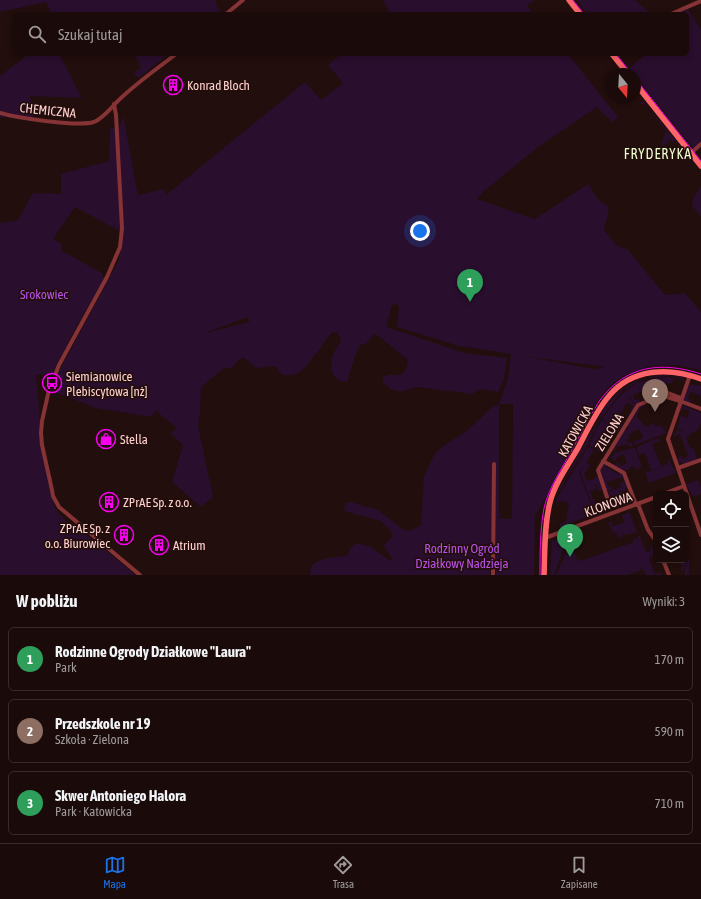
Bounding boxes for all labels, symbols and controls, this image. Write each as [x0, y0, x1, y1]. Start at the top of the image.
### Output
search box [12, 12, 689, 56]
icon: search [26, 23, 48, 45]
text: Szukaj tutaj [58, 26, 122, 43]
north arrow [605, 68, 641, 104]
building icon: Konrad Bloch [162, 74, 184, 96]
place label: Konrad Bloch [187, 78, 250, 93]
street label: CHEMICZNA [19, 100, 78, 121]
district label: FRYDERYKA [624, 146, 692, 162]
your location [410, 221, 430, 241]
pin: 1 [457, 269, 483, 302]
park label: Srokowiec [20, 287, 68, 302]
place label: Siemianowice Plebiscytowa [nż] [66, 369, 148, 399]
bus stop icon: Siemianowice Plebiscytowa [nż] [41, 372, 63, 394]
pin: 2 [642, 379, 668, 412]
street label: KATOWICKA [555, 402, 596, 460]
street label: ZIELONA [592, 410, 627, 454]
shop icon: Stella [95, 428, 117, 450]
place label: Stella [120, 432, 148, 447]
street label: KLONOWA [582, 489, 635, 520]
building icon: ZPrAE Sp. z o.o. [98, 491, 120, 513]
map controls [653, 491, 689, 563]
button: locate [653, 491, 689, 527]
place label: ZPrAE Sp. z o.o. [123, 495, 192, 510]
place label: ZPrAE Sp. z o.o. Biurowiec [45, 521, 110, 551]
building icon: ZPrAE Sp. z o.o. Biurowiec [113, 524, 135, 546]
pin: 3 [557, 524, 583, 557]
button: layers [653, 527, 689, 563]
building icon: Atrium [148, 534, 170, 556]
place label: Atrium [173, 538, 206, 553]
park label: Rodzinny Ogród Działkowy Nadzieja [415, 541, 509, 571]
text: W pobliżu [16, 591, 78, 611]
text: Wyniki: 3 [642, 594, 685, 609]
text: Rodzinne Ogrody Działkowe "Laura" [55, 643, 251, 660]
text: 1 [27, 652, 33, 667]
text: 170 m [655, 652, 684, 667]
text: Park [55, 660, 77, 675]
text: Przedszkole nr 19 [55, 715, 150, 732]
text: 2 [27, 724, 33, 739]
text: 590 m [655, 724, 684, 739]
text: Szkoła · Zielona [55, 732, 129, 747]
text: Skwer Antoniego Halora [55, 787, 186, 804]
text: 3 [27, 796, 33, 811]
text: 710 m [655, 796, 684, 811]
text: Park · Katowicka [55, 804, 132, 819]
tab: Mapa [103, 854, 126, 890]
tab: Trasa [332, 854, 354, 890]
tab: Zapisane [561, 854, 598, 890]

